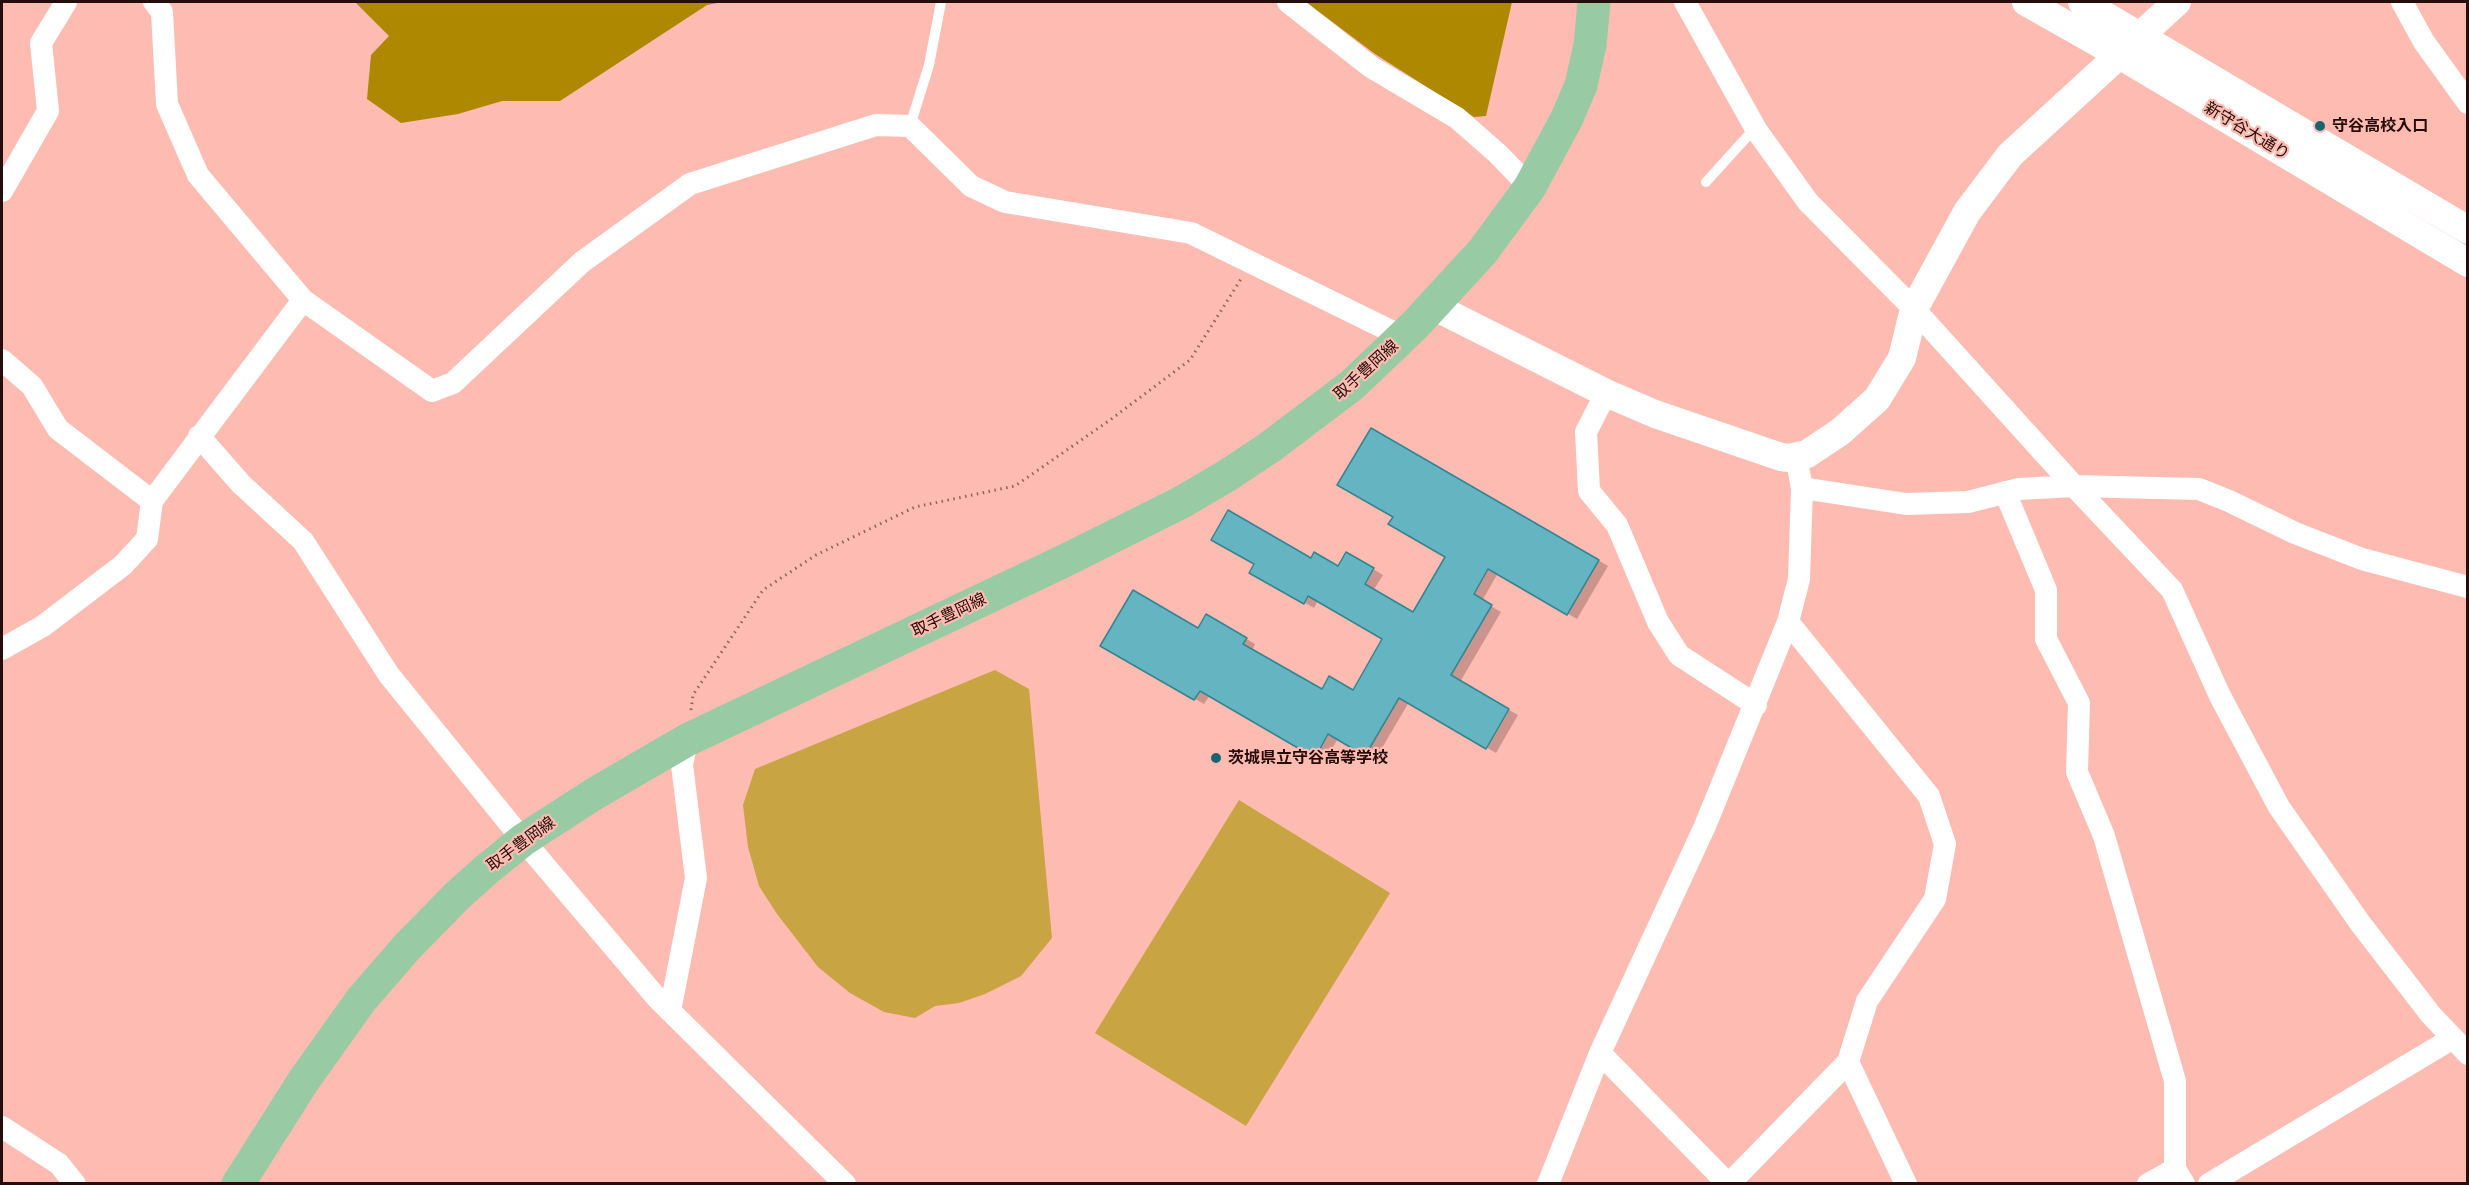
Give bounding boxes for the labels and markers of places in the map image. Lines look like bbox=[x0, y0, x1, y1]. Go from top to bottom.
place label: 守谷高校入口 bbox=[2332, 116, 2428, 136]
marker: 守谷高校入口 bbox=[2313, 119, 2327, 133]
place label: 茨城県立守谷高等学校 bbox=[1228, 748, 1388, 768]
marker: 茨城県立守谷高等学校 bbox=[1209, 751, 1223, 765]

